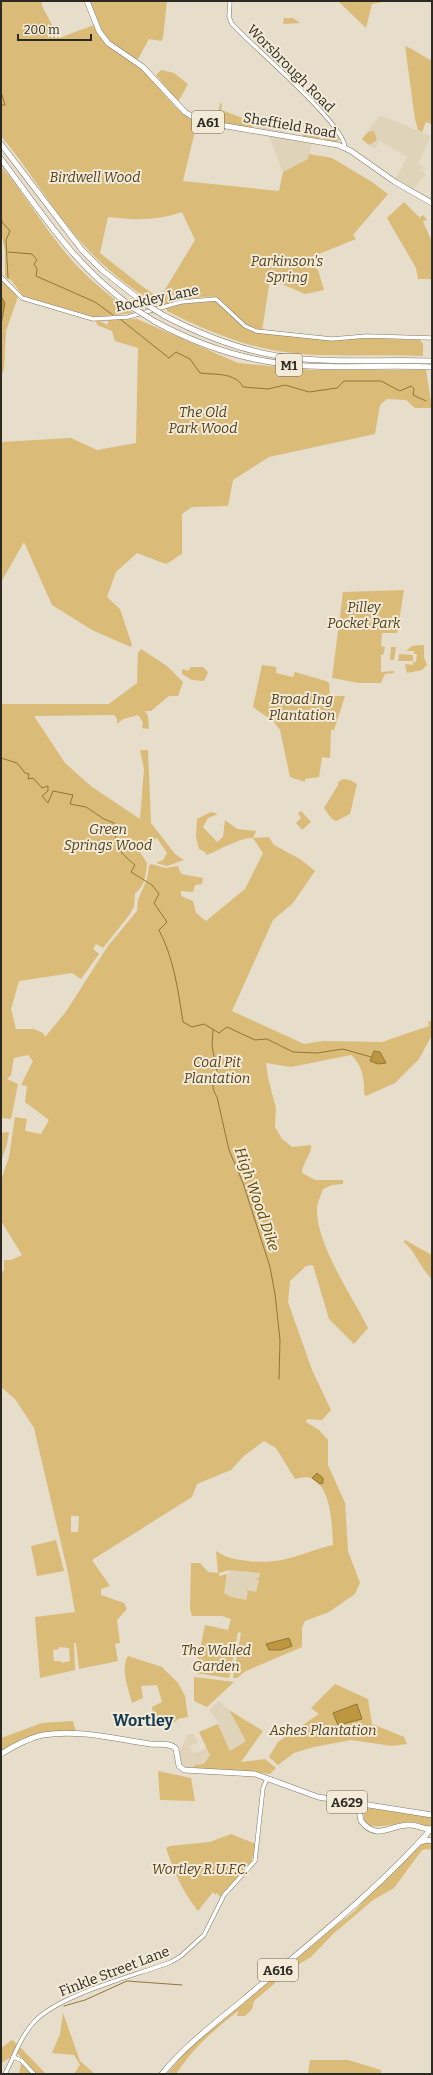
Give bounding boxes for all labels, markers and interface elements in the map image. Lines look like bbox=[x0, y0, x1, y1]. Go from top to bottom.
scale bar bbox=[18, 16, 91, 42]
street label: Worsbrough Road bbox=[243, 21, 338, 116]
text: 200 m bbox=[24, 23, 60, 37]
street label: Sheffield Road bbox=[242, 109, 338, 142]
road number: A61 bbox=[192, 111, 224, 133]
park label: Birdwell Wood bbox=[49, 169, 141, 186]
park label: Parkinson's Spring bbox=[251, 253, 324, 286]
street label: Rockley Lane bbox=[114, 281, 200, 316]
road number: M1 bbox=[276, 354, 302, 376]
park label: The Old Park Wood bbox=[169, 404, 238, 437]
park label: Pilley Pocket Park bbox=[327, 599, 401, 632]
park label: Broad Ing Plantation bbox=[269, 691, 335, 724]
park label: Green Springs Wood bbox=[64, 821, 152, 854]
park label: Coal Pit Plantation bbox=[184, 1054, 250, 1087]
water label: High Wood Dike bbox=[231, 1145, 283, 1254]
park label: The Walled Garden bbox=[181, 1642, 251, 1675]
district label: Wortley bbox=[113, 1711, 173, 1730]
park label: Ashes Plantation bbox=[268, 1722, 377, 1739]
road number: A629 bbox=[327, 1791, 367, 1813]
park label: Wortley R.U.F.C. bbox=[152, 1861, 248, 1878]
street label: Finkle Street Lane bbox=[57, 1943, 172, 2000]
road number: A616 bbox=[258, 1959, 298, 1981]

